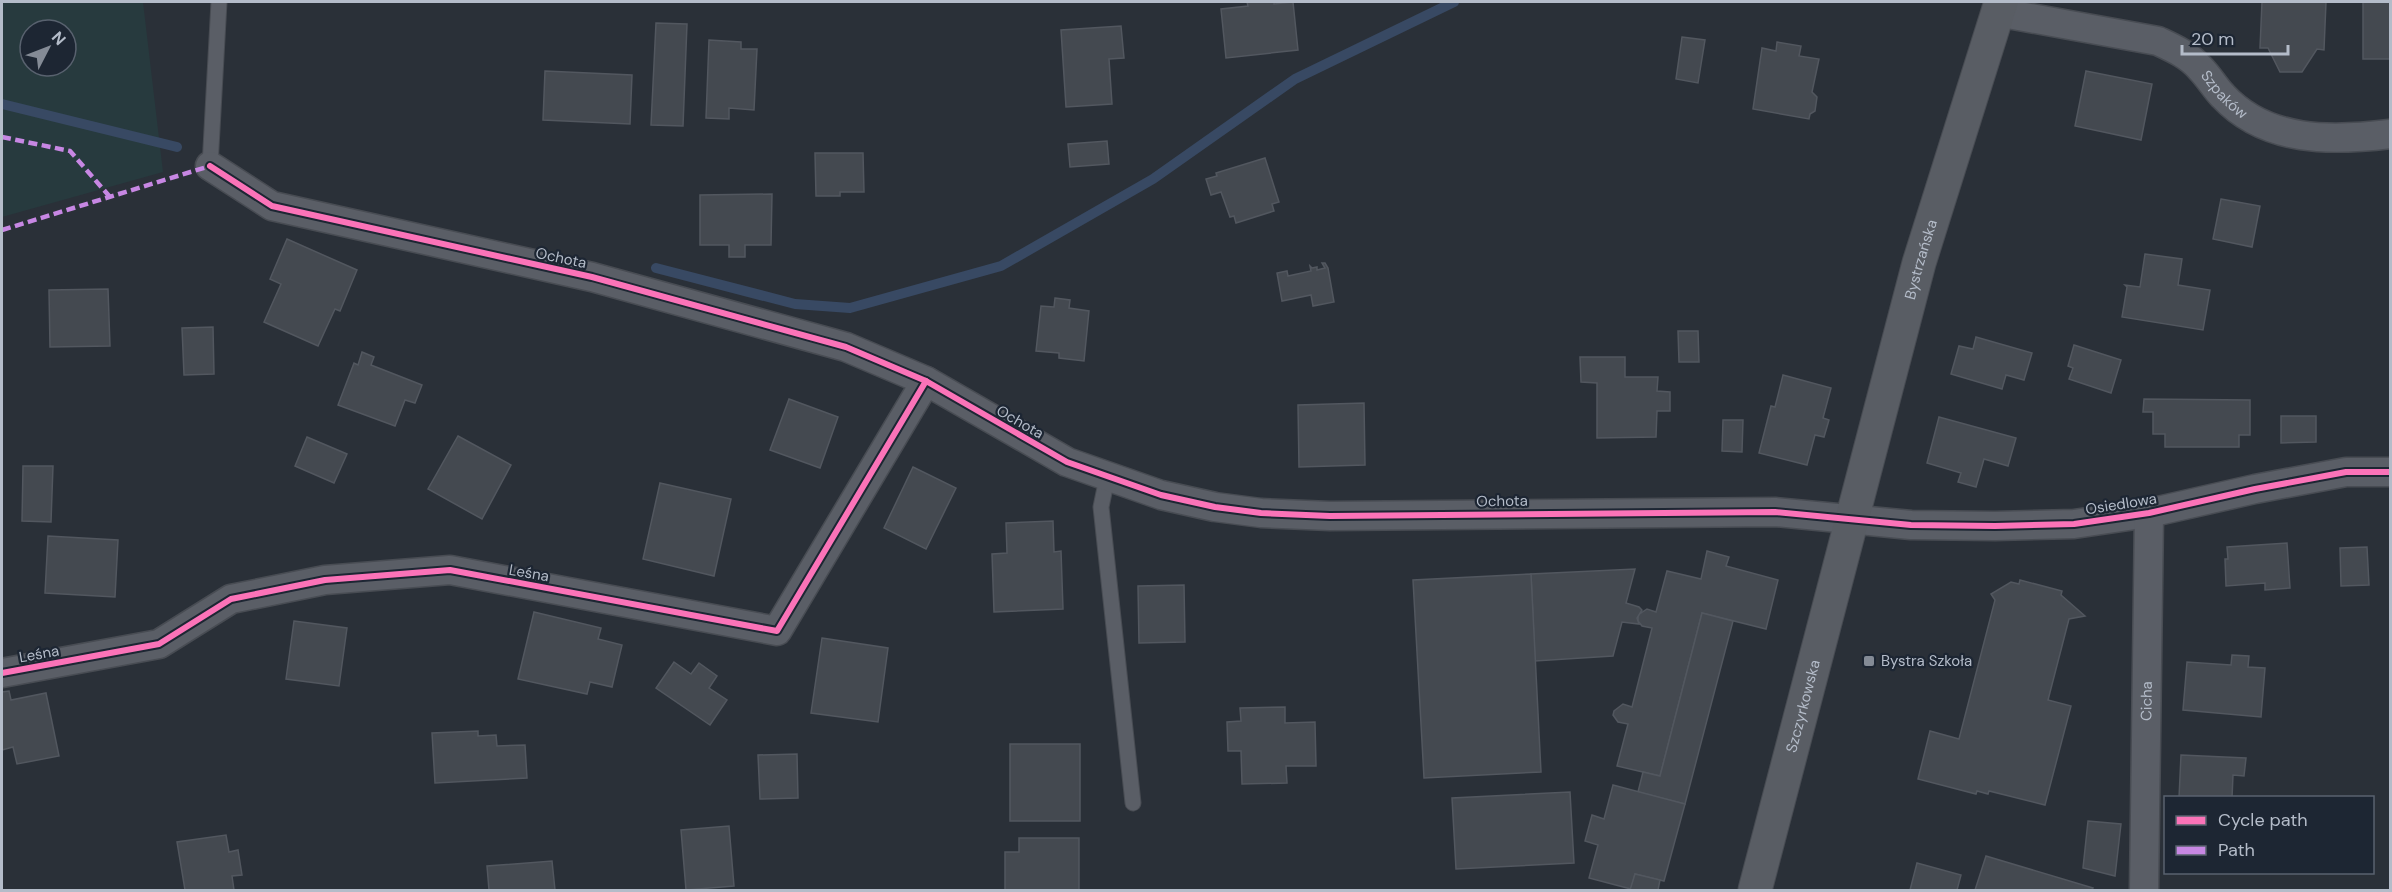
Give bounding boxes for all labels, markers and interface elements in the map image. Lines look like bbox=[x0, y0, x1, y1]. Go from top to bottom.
north arrow bbox=[18, 18, 78, 78]
scale bar bbox=[2182, 18, 2288, 56]
text: N bbox=[47, 27, 70, 50]
text: 20 m bbox=[2191, 27, 2234, 51]
street label: Szpaków bbox=[2196, 66, 2252, 124]
street label: Bystrzańska bbox=[1900, 217, 1942, 302]
street label: Ochota bbox=[534, 243, 588, 273]
street label: Ochota bbox=[993, 400, 1047, 444]
street label: Osiedlowa bbox=[2084, 488, 2158, 520]
street label: Ochota bbox=[1476, 491, 1528, 511]
street label: Leśna bbox=[507, 560, 551, 586]
street label: Leśna bbox=[17, 641, 61, 667]
place label: Bystra Szkoła bbox=[1881, 651, 1972, 671]
marker: Bystra Szkoła bbox=[1862, 654, 1876, 668]
street label: Szczyrkowska bbox=[1781, 658, 1825, 755]
street label: Cicha bbox=[2136, 681, 2157, 721]
legend bbox=[2164, 796, 2374, 874]
text: Cycle path bbox=[2218, 808, 2308, 832]
text: Path bbox=[2218, 838, 2255, 862]

